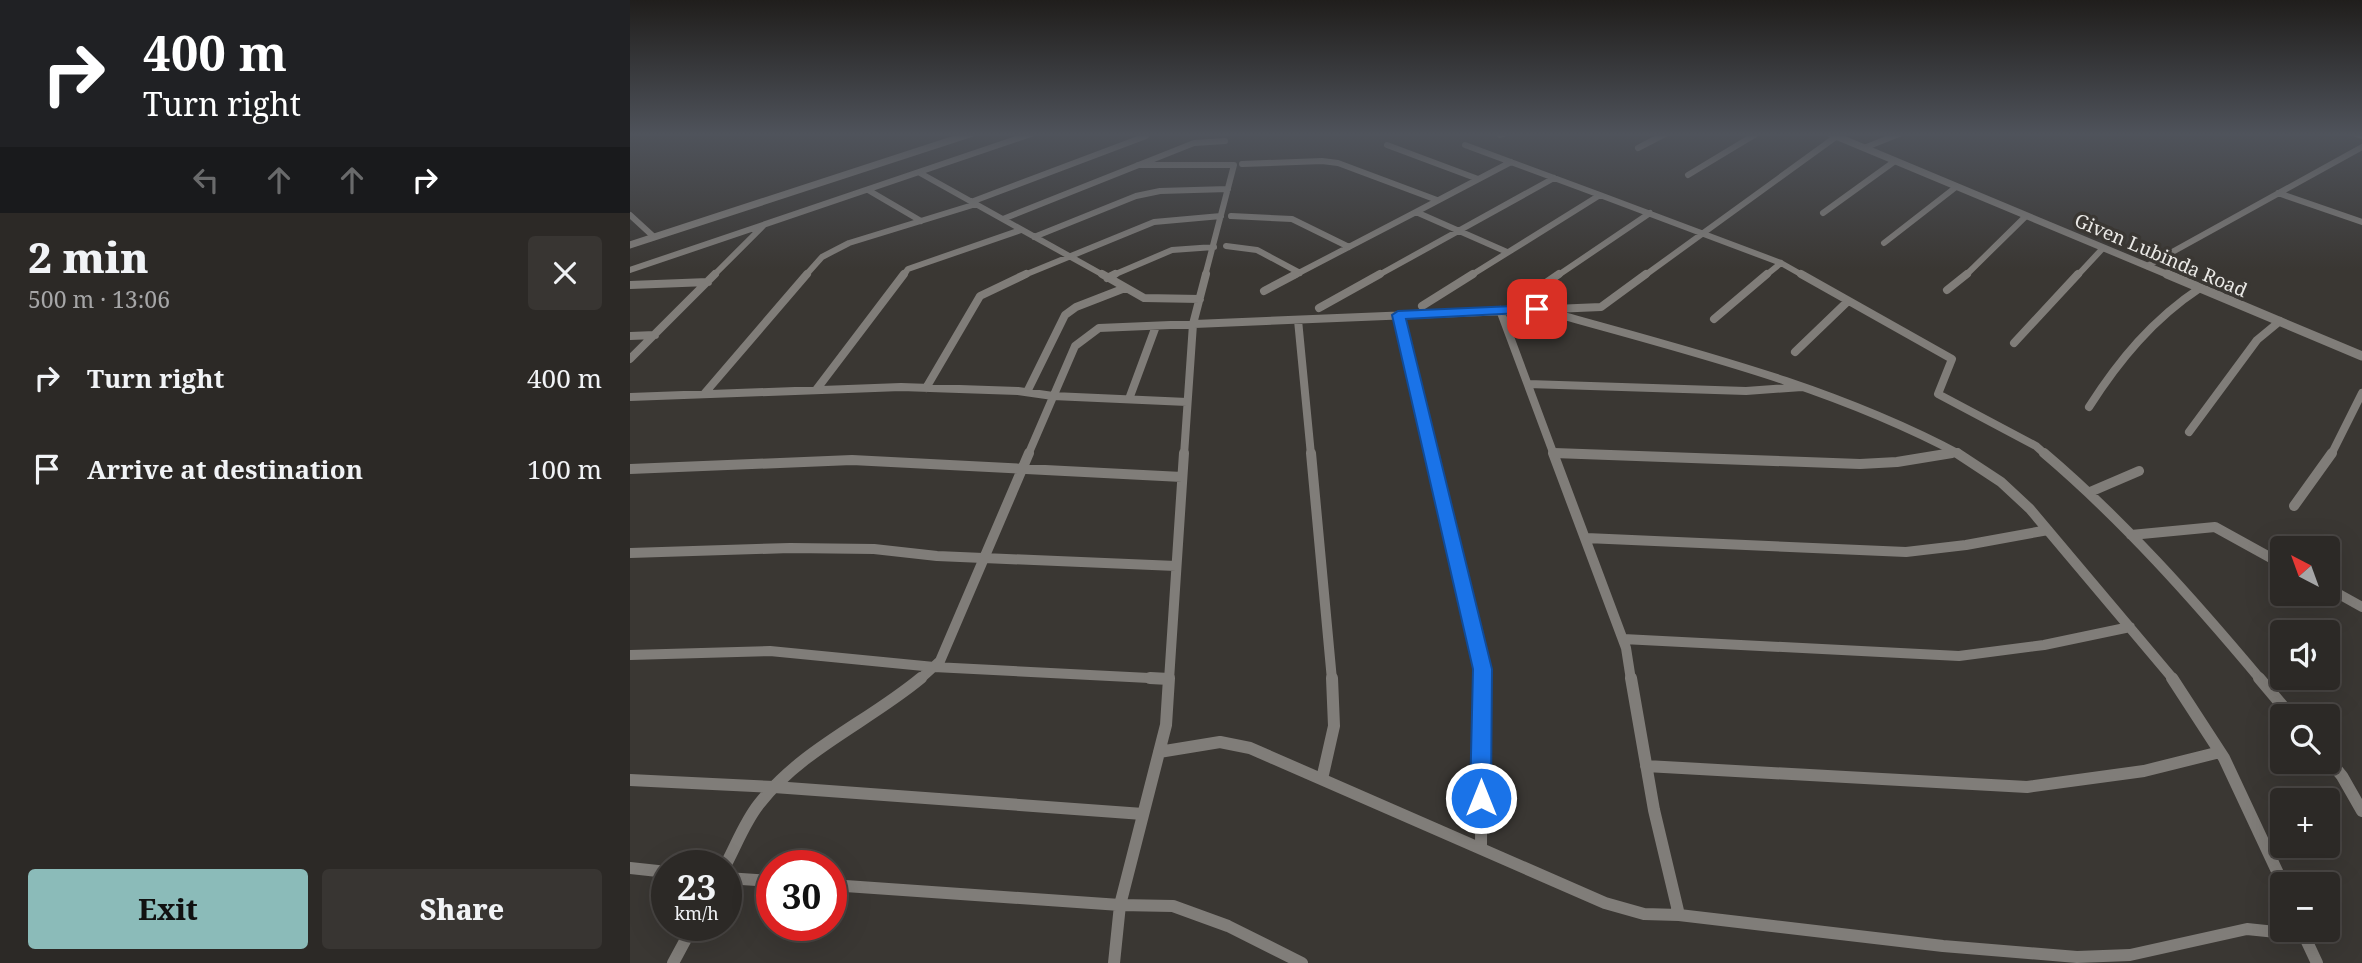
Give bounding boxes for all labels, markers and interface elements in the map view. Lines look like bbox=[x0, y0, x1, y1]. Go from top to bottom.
text: 400 m bbox=[143, 19, 287, 85]
icon: right bbox=[28, 28, 119, 119]
text: Turn right bbox=[143, 82, 301, 125]
icon: left bbox=[187, 161, 225, 199]
icon: ahead bbox=[260, 161, 298, 199]
icon: ahead bbox=[333, 161, 371, 199]
icon: right bbox=[406, 161, 444, 199]
street label: Given Lubinda Road bbox=[2071, 207, 2252, 303]
text: 2 min bbox=[28, 228, 149, 285]
button: close bbox=[528, 236, 602, 310]
pin bbox=[1507, 279, 1567, 339]
text: 500 m · 13:06 bbox=[28, 283, 170, 315]
icon: arrive bbox=[1518, 290, 1556, 328]
icon: right bbox=[28, 359, 66, 397]
text: Turn right bbox=[87, 360, 224, 396]
text: 400 m bbox=[527, 360, 602, 396]
icon: arrive bbox=[28, 450, 66, 488]
text: Arrive at destination bbox=[87, 451, 363, 487]
text: 100 m bbox=[527, 451, 602, 487]
north arrow bbox=[2270, 536, 2340, 606]
map controls bbox=[2270, 536, 2340, 942]
button: sound bbox=[2270, 620, 2340, 690]
button: search bbox=[2270, 704, 2340, 774]
position arrow bbox=[1444, 761, 1518, 835]
button: + bbox=[2270, 788, 2340, 858]
speed limit sign: 30 bbox=[756, 850, 847, 941]
text: 23 bbox=[677, 863, 716, 910]
button: Exit bbox=[28, 869, 308, 949]
button: Share bbox=[322, 869, 602, 949]
button: − bbox=[2270, 872, 2340, 942]
text: km/h bbox=[674, 901, 719, 925]

